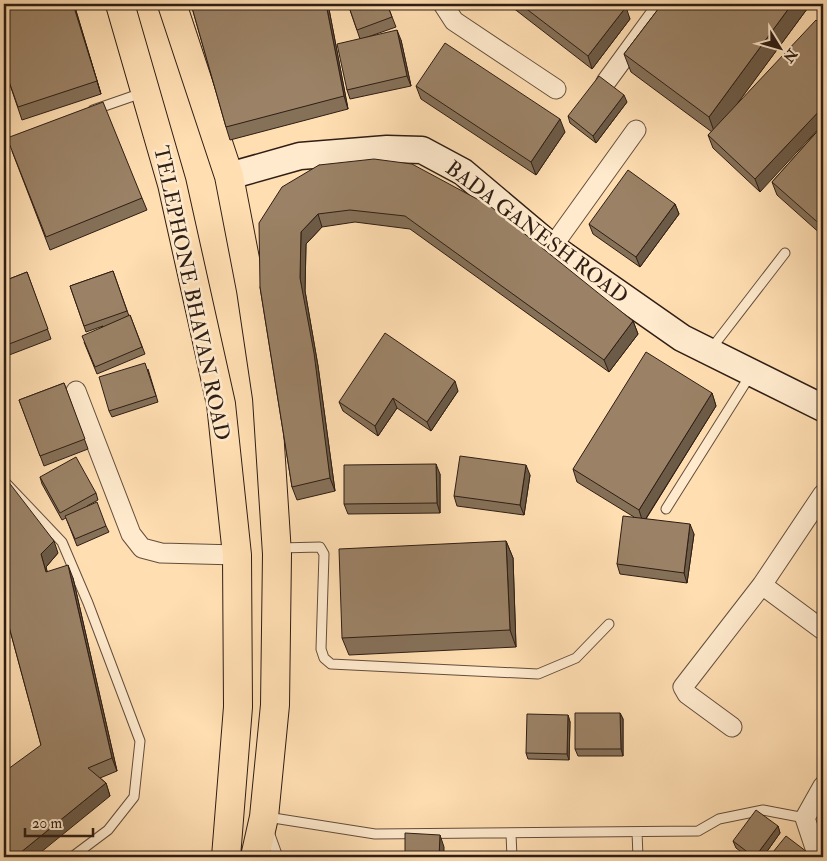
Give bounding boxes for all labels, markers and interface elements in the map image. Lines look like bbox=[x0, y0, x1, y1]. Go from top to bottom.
north arrow bbox=[754, 22, 804, 72]
text: N bbox=[779, 45, 801, 66]
street label: TELEPHONE BHAVAN ROAD bbox=[147, 143, 236, 443]
street label: BADA GANESH ROAD bbox=[440, 155, 633, 310]
scale bar bbox=[25, 806, 92, 838]
text: 20 m bbox=[32, 814, 62, 833]

